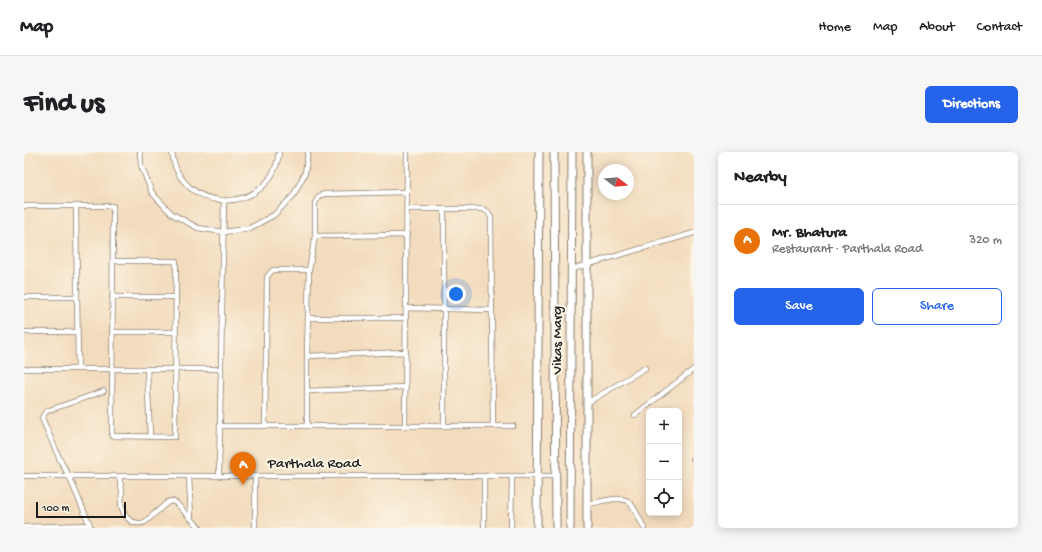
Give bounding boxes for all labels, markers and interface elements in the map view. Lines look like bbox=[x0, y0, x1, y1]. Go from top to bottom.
text: Map bbox=[20, 16, 53, 39]
text: Home bbox=[819, 19, 851, 36]
text: Map bbox=[873, 19, 897, 36]
text: About bbox=[919, 19, 955, 36]
text: Contact bbox=[977, 19, 1022, 36]
button: Directions bbox=[925, 86, 1018, 123]
text: Find us bbox=[24, 88, 104, 121]
north arrow bbox=[598, 164, 634, 200]
text: Nearby bbox=[734, 168, 787, 188]
text: Mr. Bhatura bbox=[772, 224, 847, 242]
text: A bbox=[743, 233, 751, 248]
text: 320 m bbox=[969, 233, 1002, 248]
text: Restaurant · Parthala Road bbox=[772, 242, 923, 257]
your location bbox=[446, 284, 466, 304]
button: Save bbox=[734, 288, 864, 325]
button: Share bbox=[872, 288, 1002, 325]
street label: Vikas Marg bbox=[549, 306, 567, 375]
map controls bbox=[646, 408, 682, 516]
button: + bbox=[646, 408, 682, 444]
button: − bbox=[646, 444, 682, 480]
pin: A bbox=[230, 452, 256, 485]
street label: Parthala Road bbox=[267, 455, 361, 473]
button: locate bbox=[646, 480, 682, 516]
scale bar bbox=[36, 500, 126, 519]
text: 100 m bbox=[42, 503, 69, 515]

